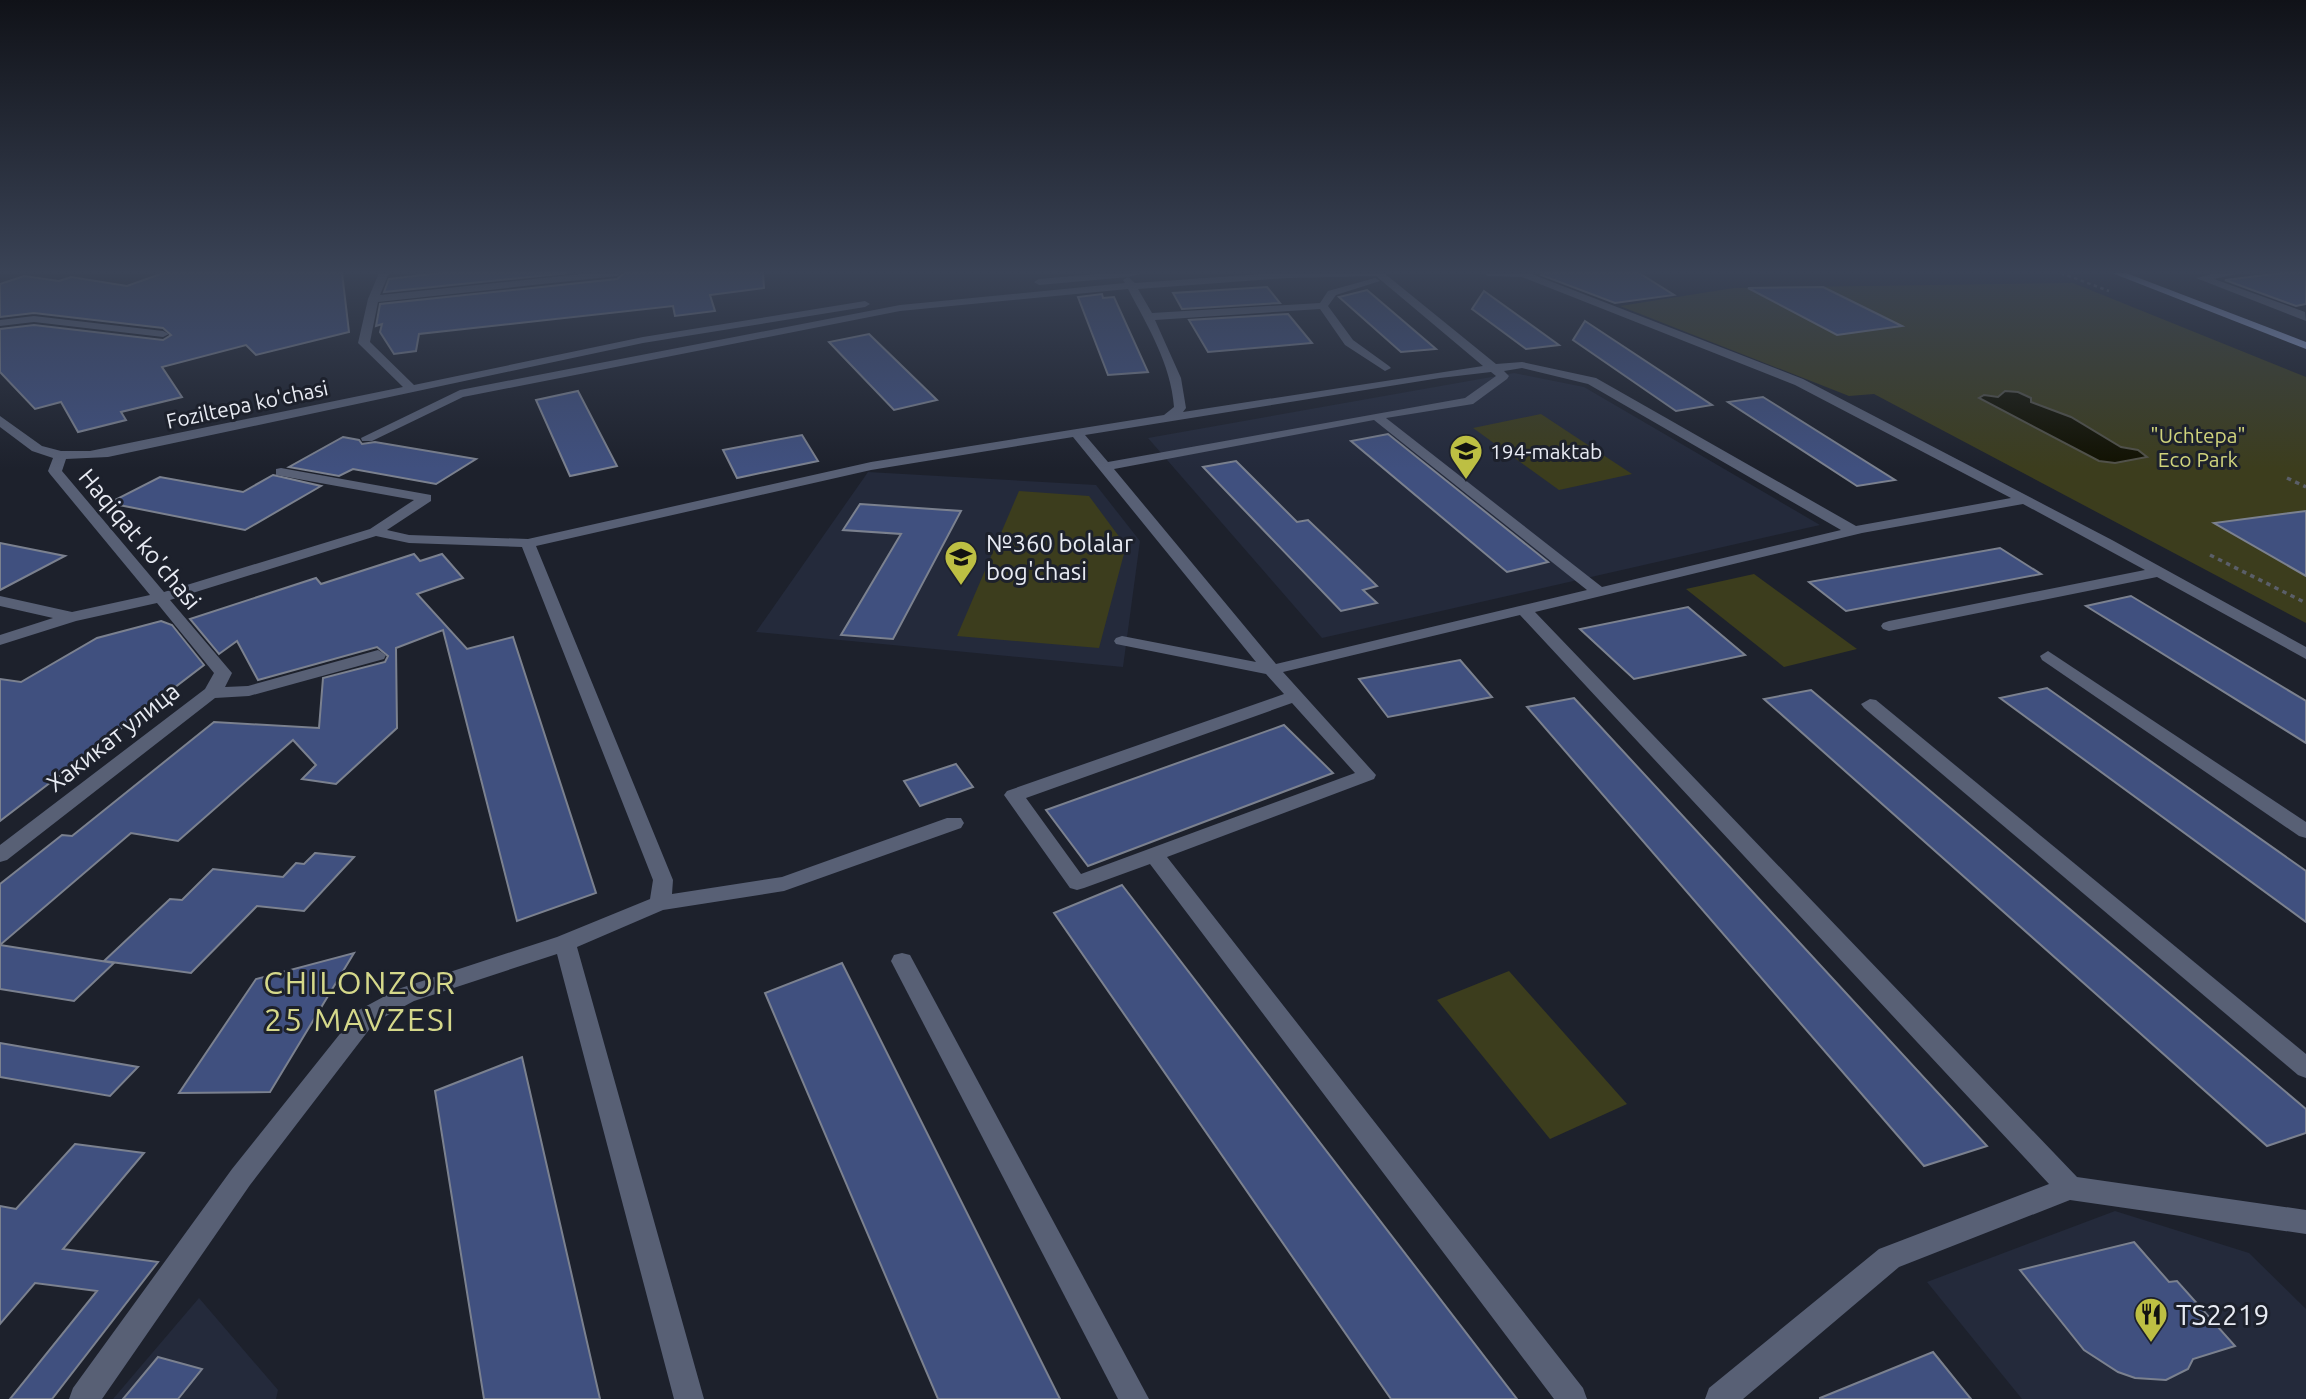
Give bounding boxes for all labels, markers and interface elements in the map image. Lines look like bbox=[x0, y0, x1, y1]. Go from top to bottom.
street label: Foziltepa ko'chasi bbox=[164, 375, 330, 433]
park label: "Uchtepa" Eco Park bbox=[2150, 423, 2246, 471]
school or university icon: 194-maktab bbox=[1447, 432, 1485, 481]
place label: 194-maktab bbox=[1490, 439, 1602, 463]
street label: Haqiqat ko'chasi bbox=[74, 463, 206, 615]
place label: №360 bolalar bog'chasi bbox=[986, 530, 1133, 585]
school or university icon: №360 bolalar bog'chasi bbox=[942, 538, 980, 587]
street label: Хакикат улица bbox=[42, 677, 184, 797]
district label: CHILONZOR 25 MAVZESI bbox=[263, 964, 457, 1037]
restaurant icon: TS2219 bbox=[2132, 1295, 2170, 1344]
place label: TS2219 bbox=[2176, 1299, 2269, 1330]

